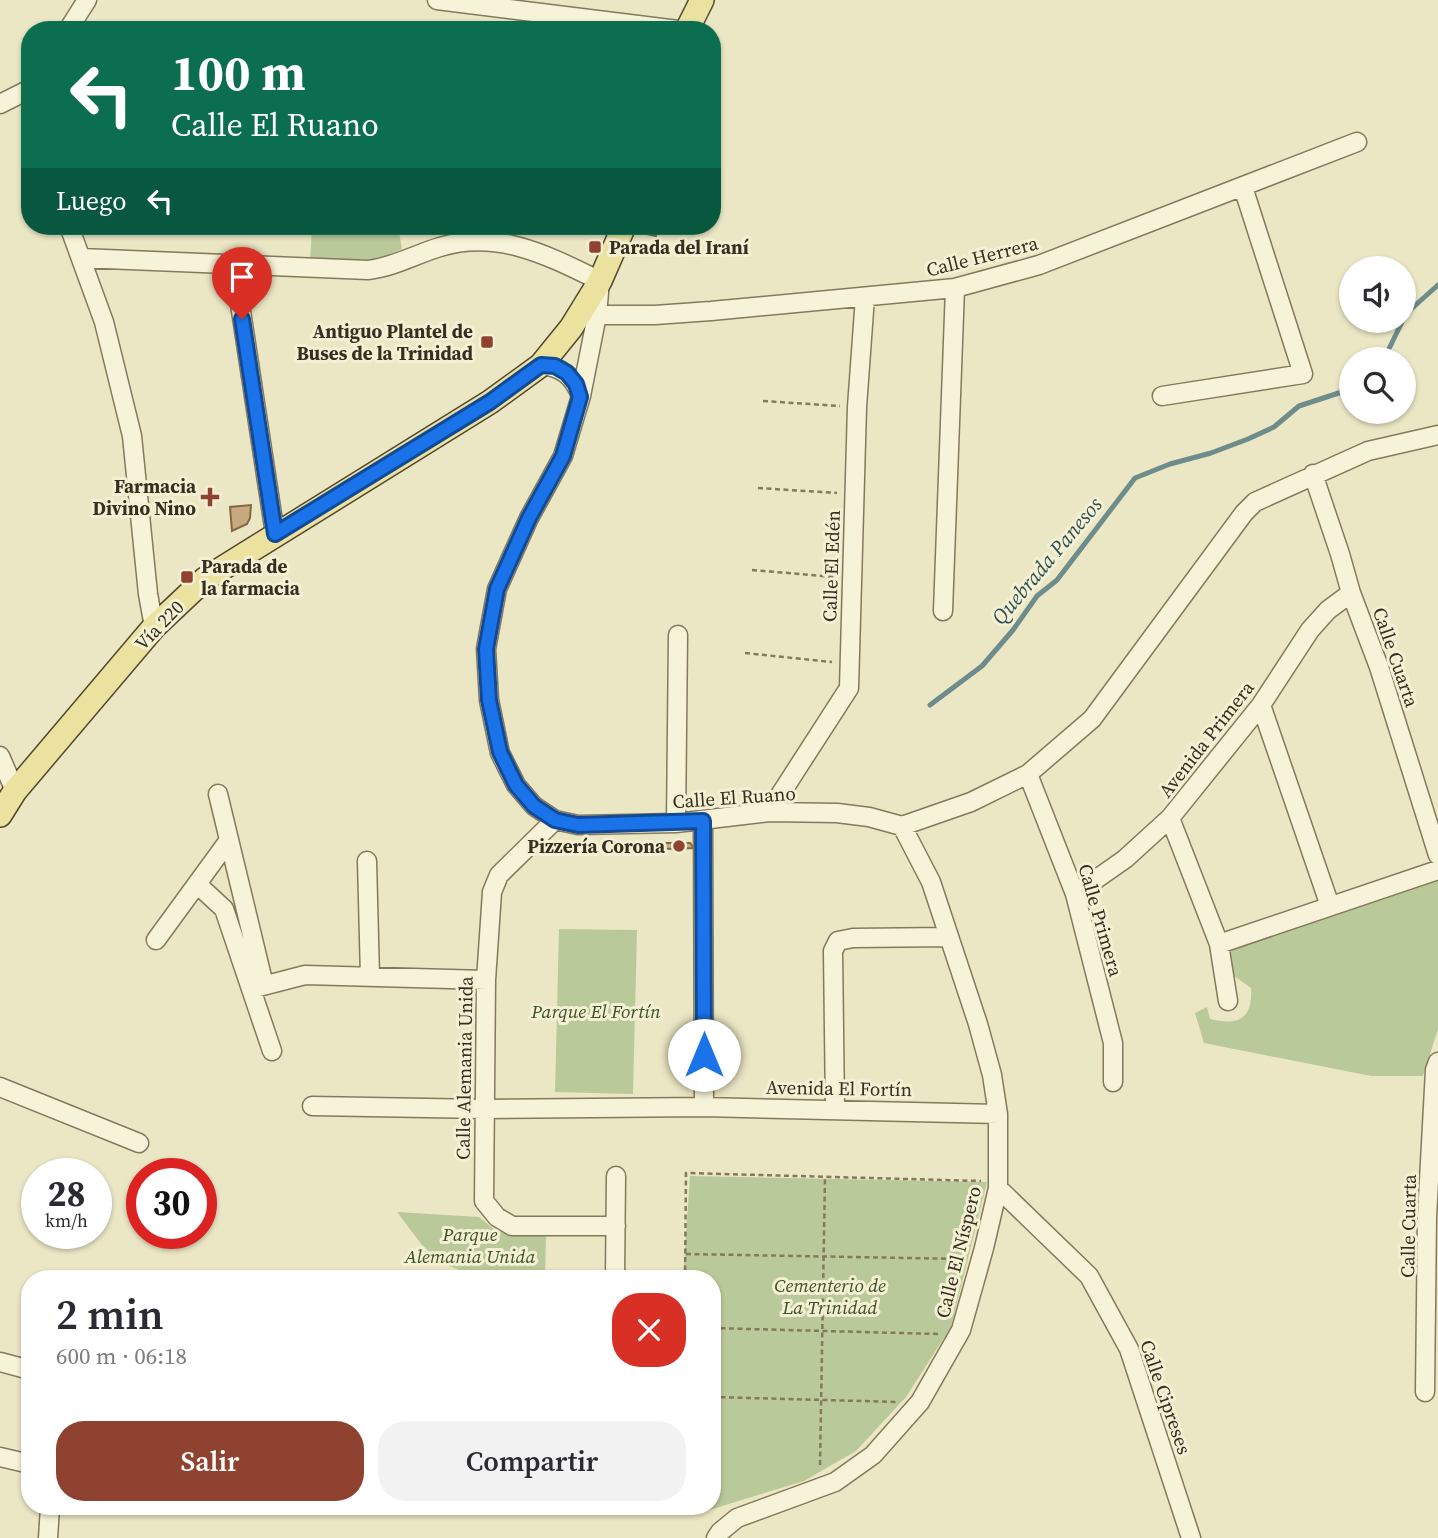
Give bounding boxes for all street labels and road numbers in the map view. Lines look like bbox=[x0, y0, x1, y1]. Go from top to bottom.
street label: Calle Herrera bbox=[923, 229, 1041, 282]
street label: Calle El Edén bbox=[816, 510, 846, 622]
street label: Vía 220 bbox=[129, 594, 189, 656]
street label: Calle Cuarta bbox=[1367, 604, 1425, 711]
street label: Avenida Primera bbox=[1152, 675, 1260, 803]
street label: Calle El Ruano bbox=[672, 780, 796, 814]
street label: Calle Primera bbox=[1073, 861, 1130, 980]
street label: Calle Alemania Unida bbox=[449, 976, 479, 1160]
street label: Avenida El Fortín bbox=[766, 1074, 912, 1102]
street label: Calle Cuarta bbox=[1394, 1174, 1422, 1278]
street label: Calle El Níspero bbox=[929, 1183, 987, 1321]
street label: Calle Cipreses bbox=[1134, 1336, 1198, 1458]

